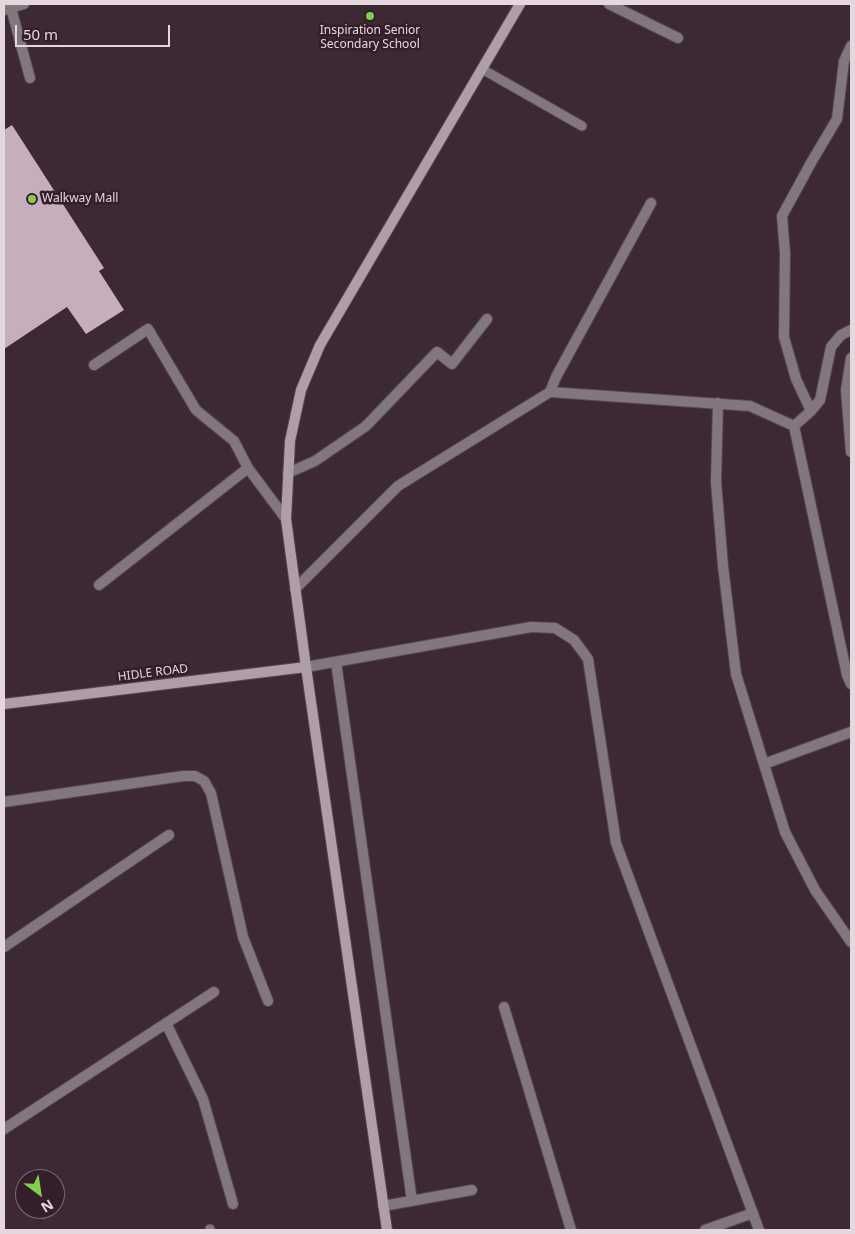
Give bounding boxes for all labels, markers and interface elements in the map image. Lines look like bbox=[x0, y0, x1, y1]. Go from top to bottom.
marker: Inspiration Senior Secondary School bbox=[364, 10, 376, 22]
scale bar bbox=[18, 15, 172, 47]
text: 50 m bbox=[23, 24, 58, 44]
place label: Inspiration Senior Secondary School bbox=[320, 24, 420, 52]
place label: Walkway Mall bbox=[42, 192, 118, 206]
marker: Walkway Mall bbox=[26, 193, 38, 205]
street label: HIDLE ROAD bbox=[117, 662, 189, 684]
north arrow bbox=[15, 1169, 65, 1219]
text: N bbox=[38, 1195, 57, 1218]

